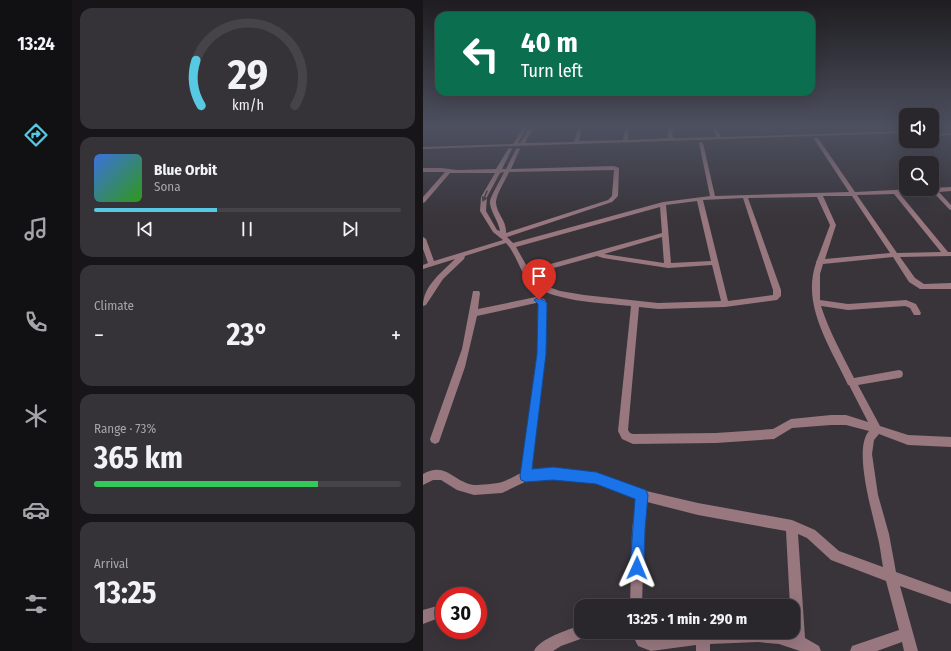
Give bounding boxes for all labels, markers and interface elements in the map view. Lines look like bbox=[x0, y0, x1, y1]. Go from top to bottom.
text: 40 m bbox=[521, 26, 578, 59]
icon: left bbox=[455, 28, 507, 80]
text: 13:24 bbox=[17, 33, 55, 55]
text: 29 bbox=[226, 50, 268, 100]
text: Turn left bbox=[521, 60, 583, 82]
text: km/h bbox=[232, 97, 263, 114]
map controls bbox=[899, 108, 939, 196]
button: sound bbox=[899, 108, 939, 148]
icon: directions bbox=[22, 121, 50, 149]
button: search bbox=[899, 156, 939, 196]
text: Blue Orbit bbox=[154, 161, 217, 179]
text: Sona bbox=[154, 179, 181, 194]
one-way arrow bbox=[482, 191, 488, 203]
icon: music bbox=[22, 215, 50, 243]
icon: previous bbox=[134, 218, 156, 240]
icon: pause bbox=[236, 218, 258, 240]
icon: next bbox=[339, 218, 361, 240]
pin bbox=[522, 259, 556, 300]
icon: arrive bbox=[528, 265, 550, 287]
text: Climate bbox=[94, 298, 134, 313]
icon: phone bbox=[22, 308, 50, 336]
text: 23° bbox=[226, 317, 269, 353]
text: − bbox=[94, 322, 104, 349]
text: + bbox=[391, 322, 401, 349]
icon: climate bbox=[22, 402, 50, 430]
text: Range · 73% bbox=[94, 421, 156, 436]
text: 365 km bbox=[94, 440, 183, 476]
icon: car bbox=[22, 496, 50, 524]
position arrow bbox=[616, 547, 658, 589]
text: Arrival bbox=[94, 556, 128, 571]
text: 13:25 bbox=[94, 575, 156, 611]
speed limit sign: 30 bbox=[435, 587, 487, 639]
icon: filters bbox=[22, 590, 50, 618]
text: 13:25 · 1 min · 290 m bbox=[627, 610, 747, 628]

